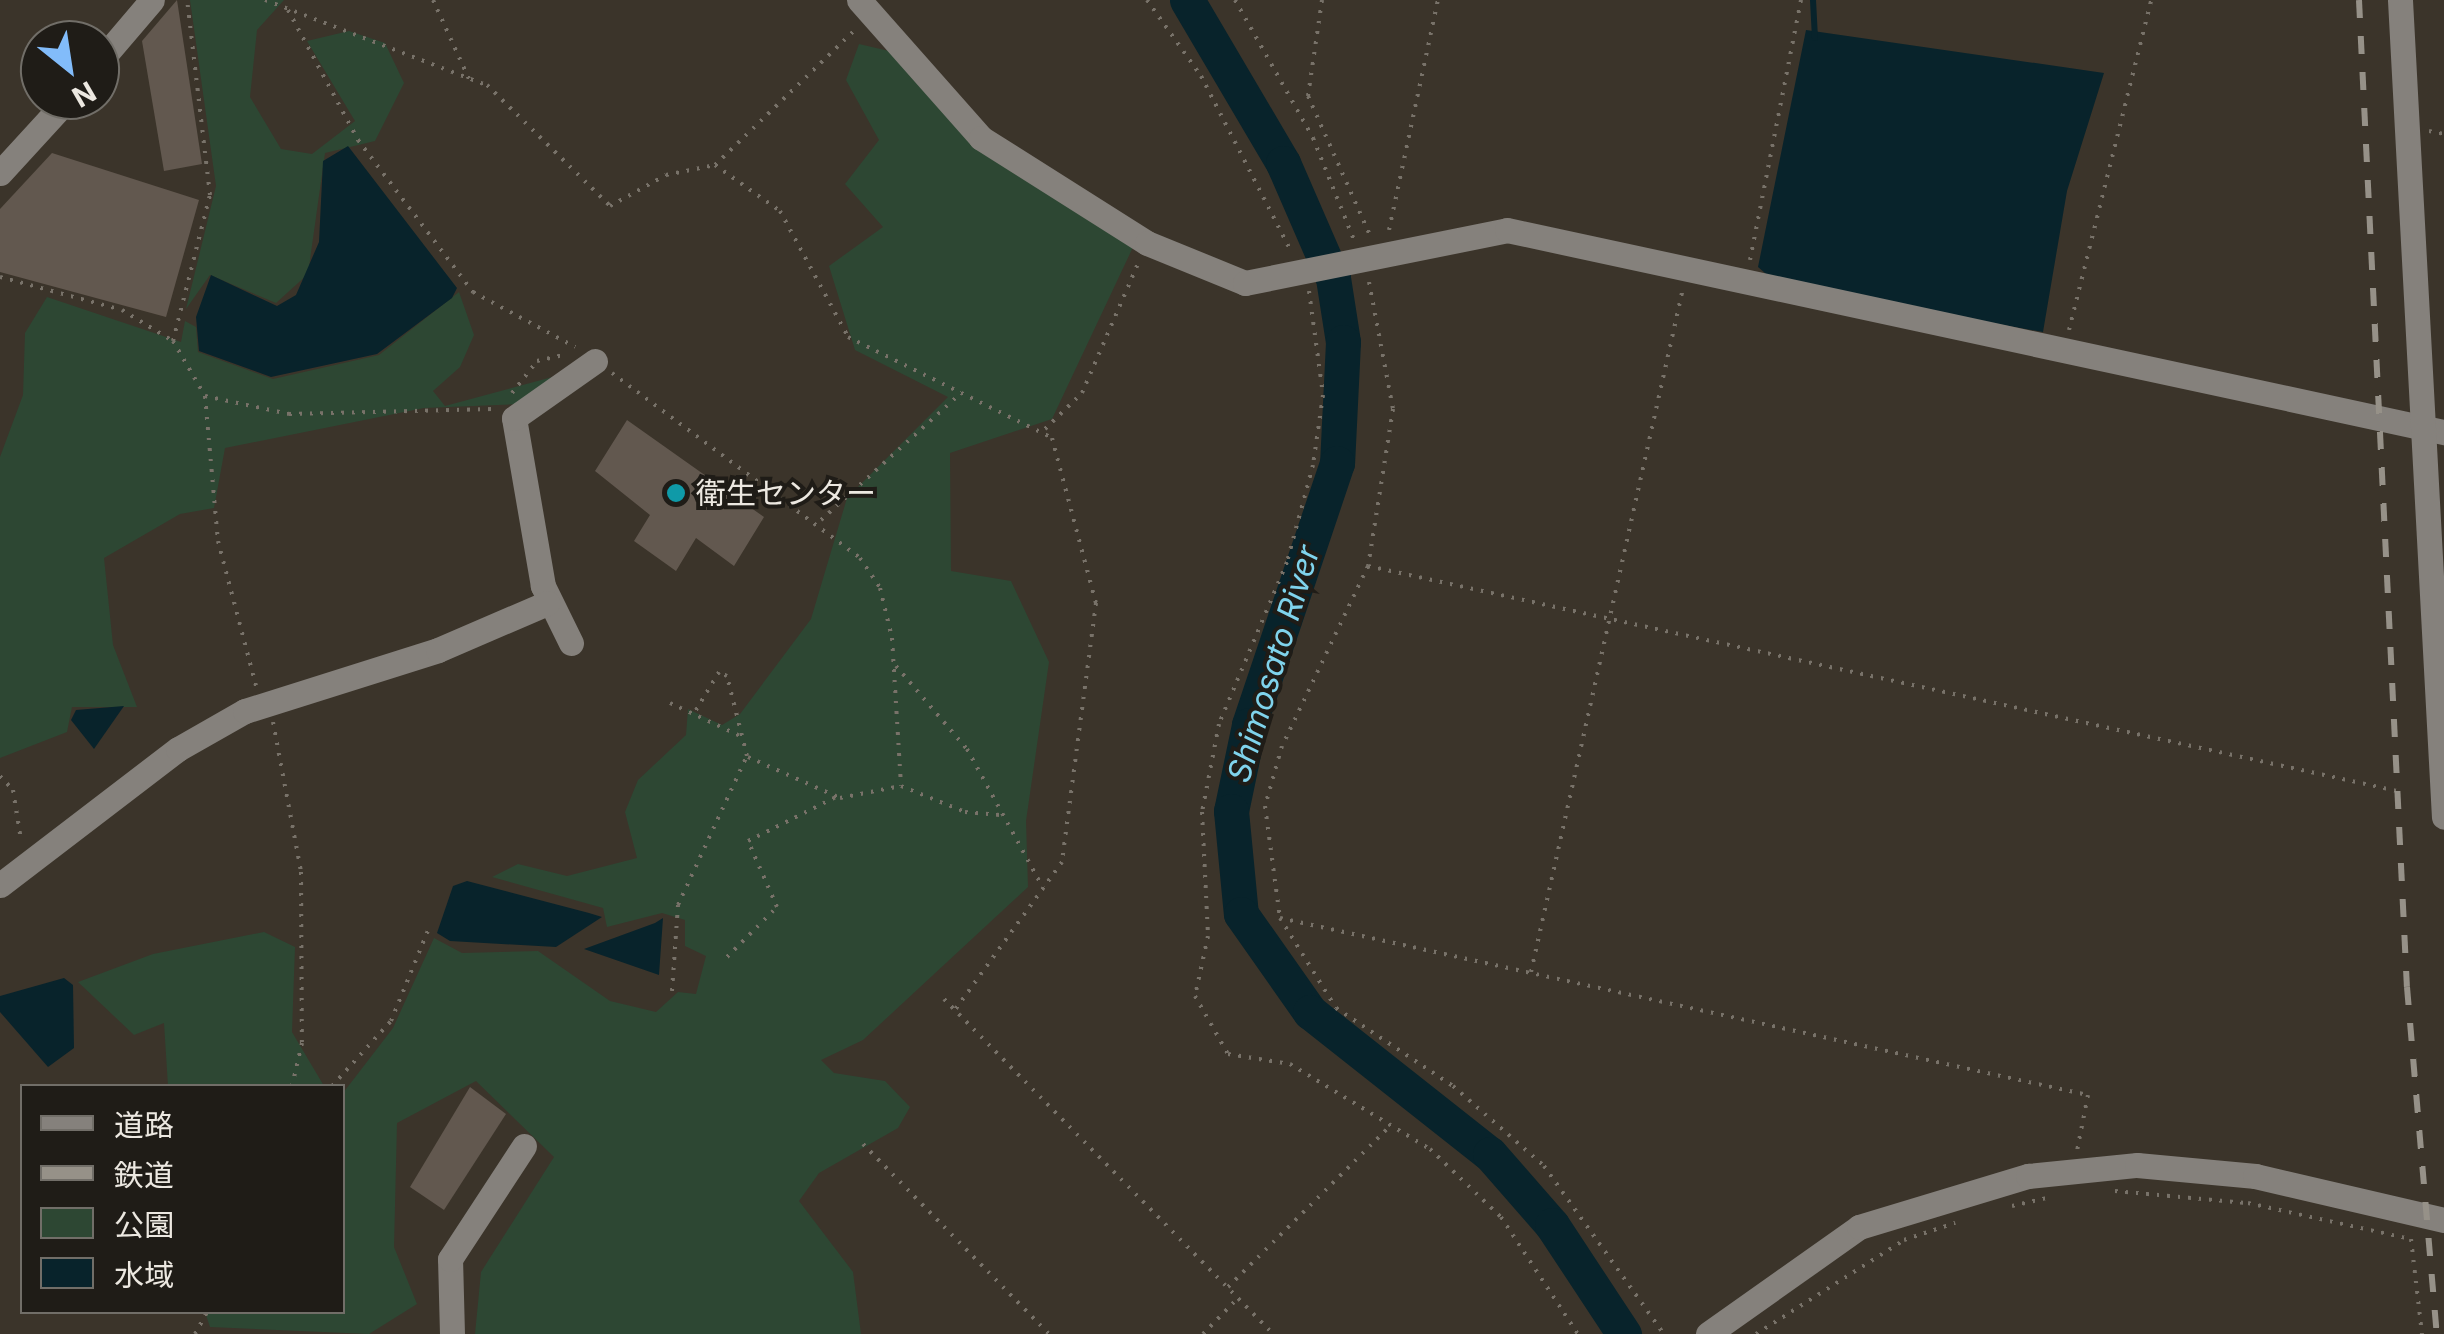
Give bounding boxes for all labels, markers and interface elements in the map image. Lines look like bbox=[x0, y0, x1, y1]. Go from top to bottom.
north arrow bbox=[20, 20, 120, 120]
text: N bbox=[66, 74, 102, 114]
place label: 衛生センター bbox=[696, 475, 876, 511]
marker: 衛生センター bbox=[665, 482, 687, 504]
water label: Shimosato River bbox=[1220, 541, 1328, 787]
legend bbox=[20, 1084, 345, 1314]
text: 道路 bbox=[114, 1107, 174, 1143]
text: 鉄道 bbox=[114, 1157, 174, 1193]
text: 公園 bbox=[114, 1207, 174, 1243]
text: 水域 bbox=[114, 1257, 174, 1293]

